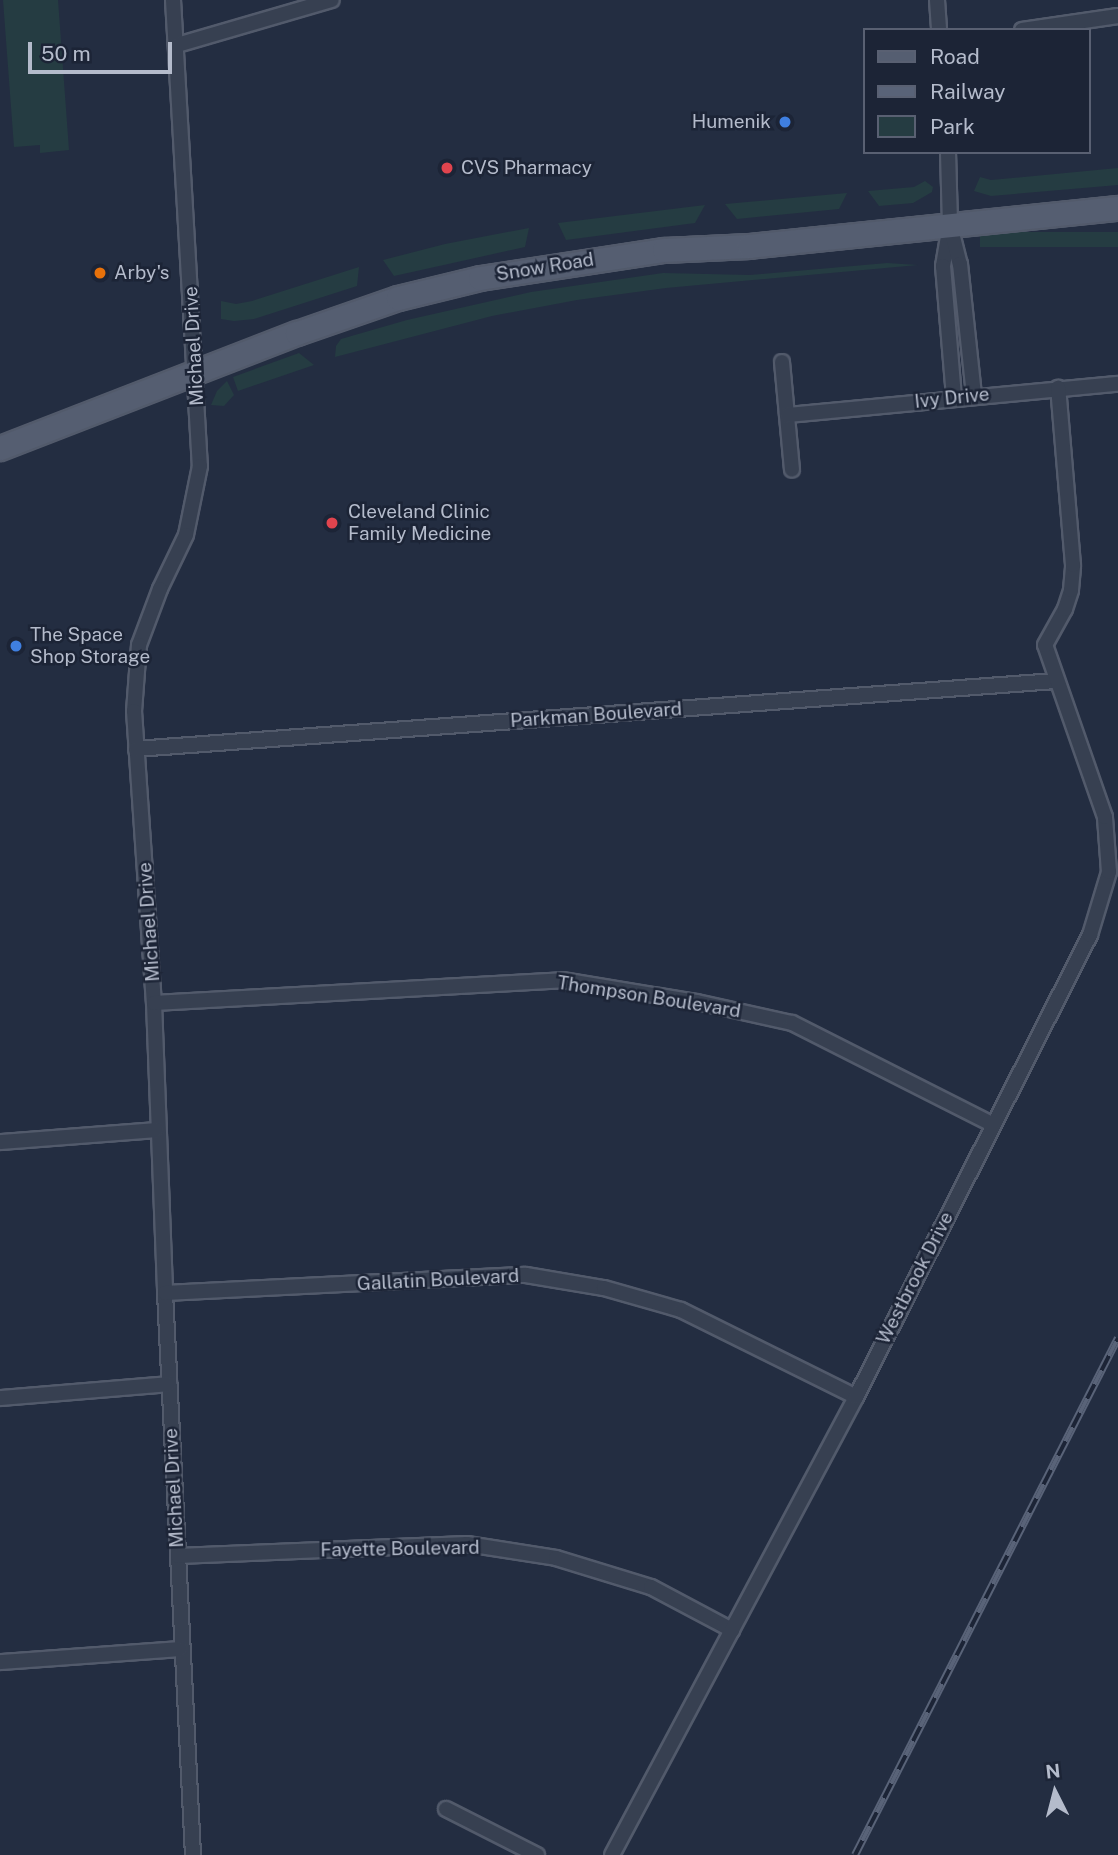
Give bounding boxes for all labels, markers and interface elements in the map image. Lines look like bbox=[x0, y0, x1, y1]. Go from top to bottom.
scale bar bbox=[32, 28, 175, 72]
legend bbox=[862, 28, 1090, 154]
text: 50 m bbox=[41, 41, 91, 66]
text: Road bbox=[930, 44, 980, 69]
text: Railway bbox=[930, 79, 1006, 104]
place label: Humenik bbox=[692, 111, 771, 133]
marker: Humenik bbox=[777, 114, 793, 130]
text: Park bbox=[930, 114, 975, 139]
place label: CVS Pharmacy bbox=[461, 157, 592, 179]
marker: CVS Pharmacy bbox=[439, 160, 455, 176]
street label: Snow Road bbox=[494, 248, 596, 286]
place label: Arby's bbox=[114, 262, 169, 284]
marker: Arby's bbox=[92, 265, 108, 281]
street label: Michael Drive bbox=[179, 286, 209, 406]
street label: Ivy Drive bbox=[913, 383, 991, 413]
place label: Cleveland Clinic Family Medicine bbox=[348, 501, 491, 545]
marker: Cleveland Clinic Family Medicine bbox=[322, 513, 342, 533]
place label: The Space Shop Storage bbox=[30, 624, 150, 668]
marker: The Space Shop Storage bbox=[8, 638, 24, 654]
street label: Parkman Boulevard bbox=[509, 698, 683, 732]
street label: Michael Drive bbox=[133, 861, 165, 983]
street label: Thompson Boulevard bbox=[556, 971, 742, 1023]
street label: Westbrook Drive bbox=[872, 1208, 958, 1348]
street label: Gallatin Boulevard bbox=[356, 1264, 520, 1296]
street label: Michael Drive bbox=[159, 1428, 189, 1548]
street label: Fayette Boulevard bbox=[320, 1536, 480, 1562]
north arrow bbox=[1020, 1757, 1090, 1827]
text: N bbox=[1044, 1759, 1061, 1783]

